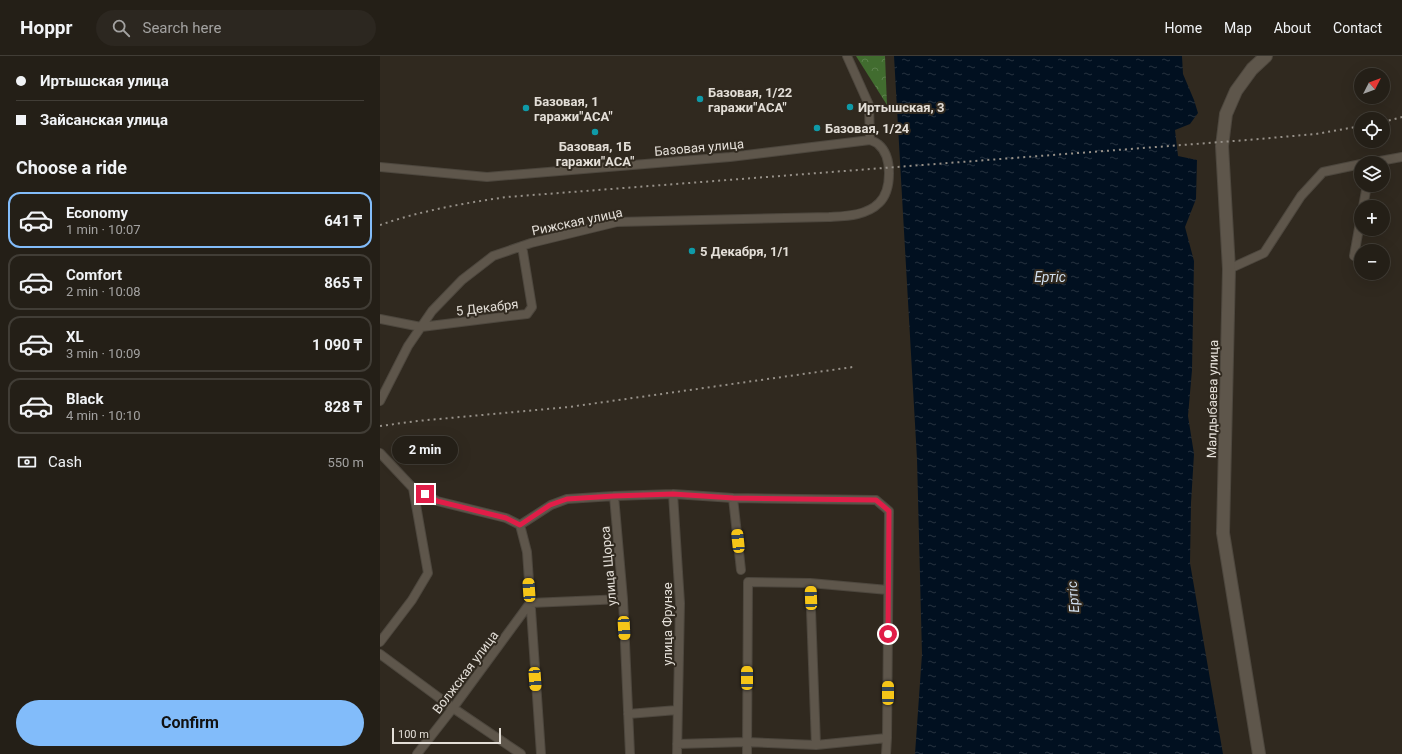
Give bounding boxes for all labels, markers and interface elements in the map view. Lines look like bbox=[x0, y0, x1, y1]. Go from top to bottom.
search box bbox=[96, 10, 376, 46]
text: Hoppr bbox=[20, 16, 72, 39]
icon: search bbox=[110, 17, 132, 39]
text: Search here bbox=[142, 19, 221, 37]
text: Home bbox=[1164, 20, 1202, 36]
text: Map bbox=[1224, 20, 1252, 36]
text: About bbox=[1274, 20, 1311, 36]
text: Contact bbox=[1333, 20, 1382, 36]
north arrow bbox=[1354, 68, 1390, 104]
map controls bbox=[1354, 68, 1390, 280]
text: Иртышская улица bbox=[40, 72, 169, 90]
place label: Базовая, 1/22 гаражи"ACА" bbox=[708, 85, 792, 115]
place label: Базовая, 1 гаражи"ACА" bbox=[534, 94, 613, 124]
marker: Базовая, 1/22 гаражи"ACА" bbox=[695, 94, 705, 104]
place label: Иртышская, 3 bbox=[858, 100, 944, 115]
marker: Иртышская, 3 bbox=[845, 102, 855, 112]
marker: Базовая, 1 гаражи"ACА" bbox=[521, 103, 531, 113]
text: Зайсанская улица bbox=[40, 111, 168, 129]
button: locate bbox=[1354, 112, 1390, 148]
place label: Базовая, 1/24 bbox=[825, 121, 910, 136]
marker: Базовая, 1/24 bbox=[812, 123, 822, 133]
marker: Базовая, 1Б гаражи"ACА" bbox=[590, 127, 600, 137]
street label: Базовая улица bbox=[654, 136, 744, 159]
place label: Базовая, 1Б гаражи"ACА" bbox=[556, 139, 634, 169]
button: layers bbox=[1354, 156, 1390, 192]
text: Choose a ride bbox=[16, 157, 127, 178]
button: + bbox=[1354, 200, 1390, 236]
icon: car bbox=[18, 202, 54, 238]
text: Economy bbox=[66, 204, 128, 222]
street label: Рижская улица bbox=[530, 205, 624, 238]
text: 641 ₸ bbox=[324, 212, 362, 230]
text: 1 min · 10:07 bbox=[66, 222, 141, 237]
place label: 5 Декабря, 1/1 bbox=[700, 244, 790, 259]
button: − bbox=[1354, 244, 1390, 280]
marker: 5 Декабря, 1/1 bbox=[687, 246, 697, 256]
icon: car bbox=[18, 264, 54, 300]
text: Comfort bbox=[66, 266, 122, 284]
water label: Ертіс bbox=[1034, 269, 1066, 285]
text: 865 ₸ bbox=[324, 274, 362, 292]
text: 2 min · 10:08 bbox=[66, 284, 141, 299]
street label: 5 Декабря bbox=[455, 296, 519, 319]
icon: car bbox=[18, 326, 54, 362]
text: XL bbox=[66, 328, 84, 346]
text: 1 090 ₸ bbox=[312, 336, 362, 354]
street label: Малдыбаева улица bbox=[1204, 340, 1221, 458]
text: 3 min · 10:09 bbox=[66, 346, 141, 361]
icon: car bbox=[18, 388, 54, 424]
text: Black bbox=[66, 390, 103, 408]
text: 828 ₸ bbox=[324, 398, 362, 416]
text: 4 min · 10:10 bbox=[66, 408, 141, 423]
callout: 2 min bbox=[392, 436, 458, 464]
text: 2 min bbox=[409, 442, 441, 457]
icon: cash bbox=[16, 451, 38, 473]
text: Cash bbox=[48, 453, 82, 471]
text: 550 m bbox=[327, 455, 364, 470]
route end bbox=[416, 485, 434, 503]
street label: улица Щорса bbox=[598, 525, 619, 607]
car bbox=[731, 528, 745, 554]
car bbox=[522, 578, 536, 602]
water label: Ертіс bbox=[1064, 580, 1082, 614]
street label: улица Фрунзе bbox=[660, 582, 675, 666]
car bbox=[805, 586, 817, 610]
car bbox=[617, 616, 631, 640]
route start bbox=[879, 625, 897, 643]
street label: Волжская улица bbox=[429, 628, 501, 717]
car bbox=[741, 666, 753, 690]
car bbox=[528, 667, 542, 691]
car bbox=[882, 681, 894, 705]
button: Confirm bbox=[16, 700, 364, 746]
scale bar bbox=[392, 726, 501, 745]
text: 100 m bbox=[398, 728, 429, 741]

